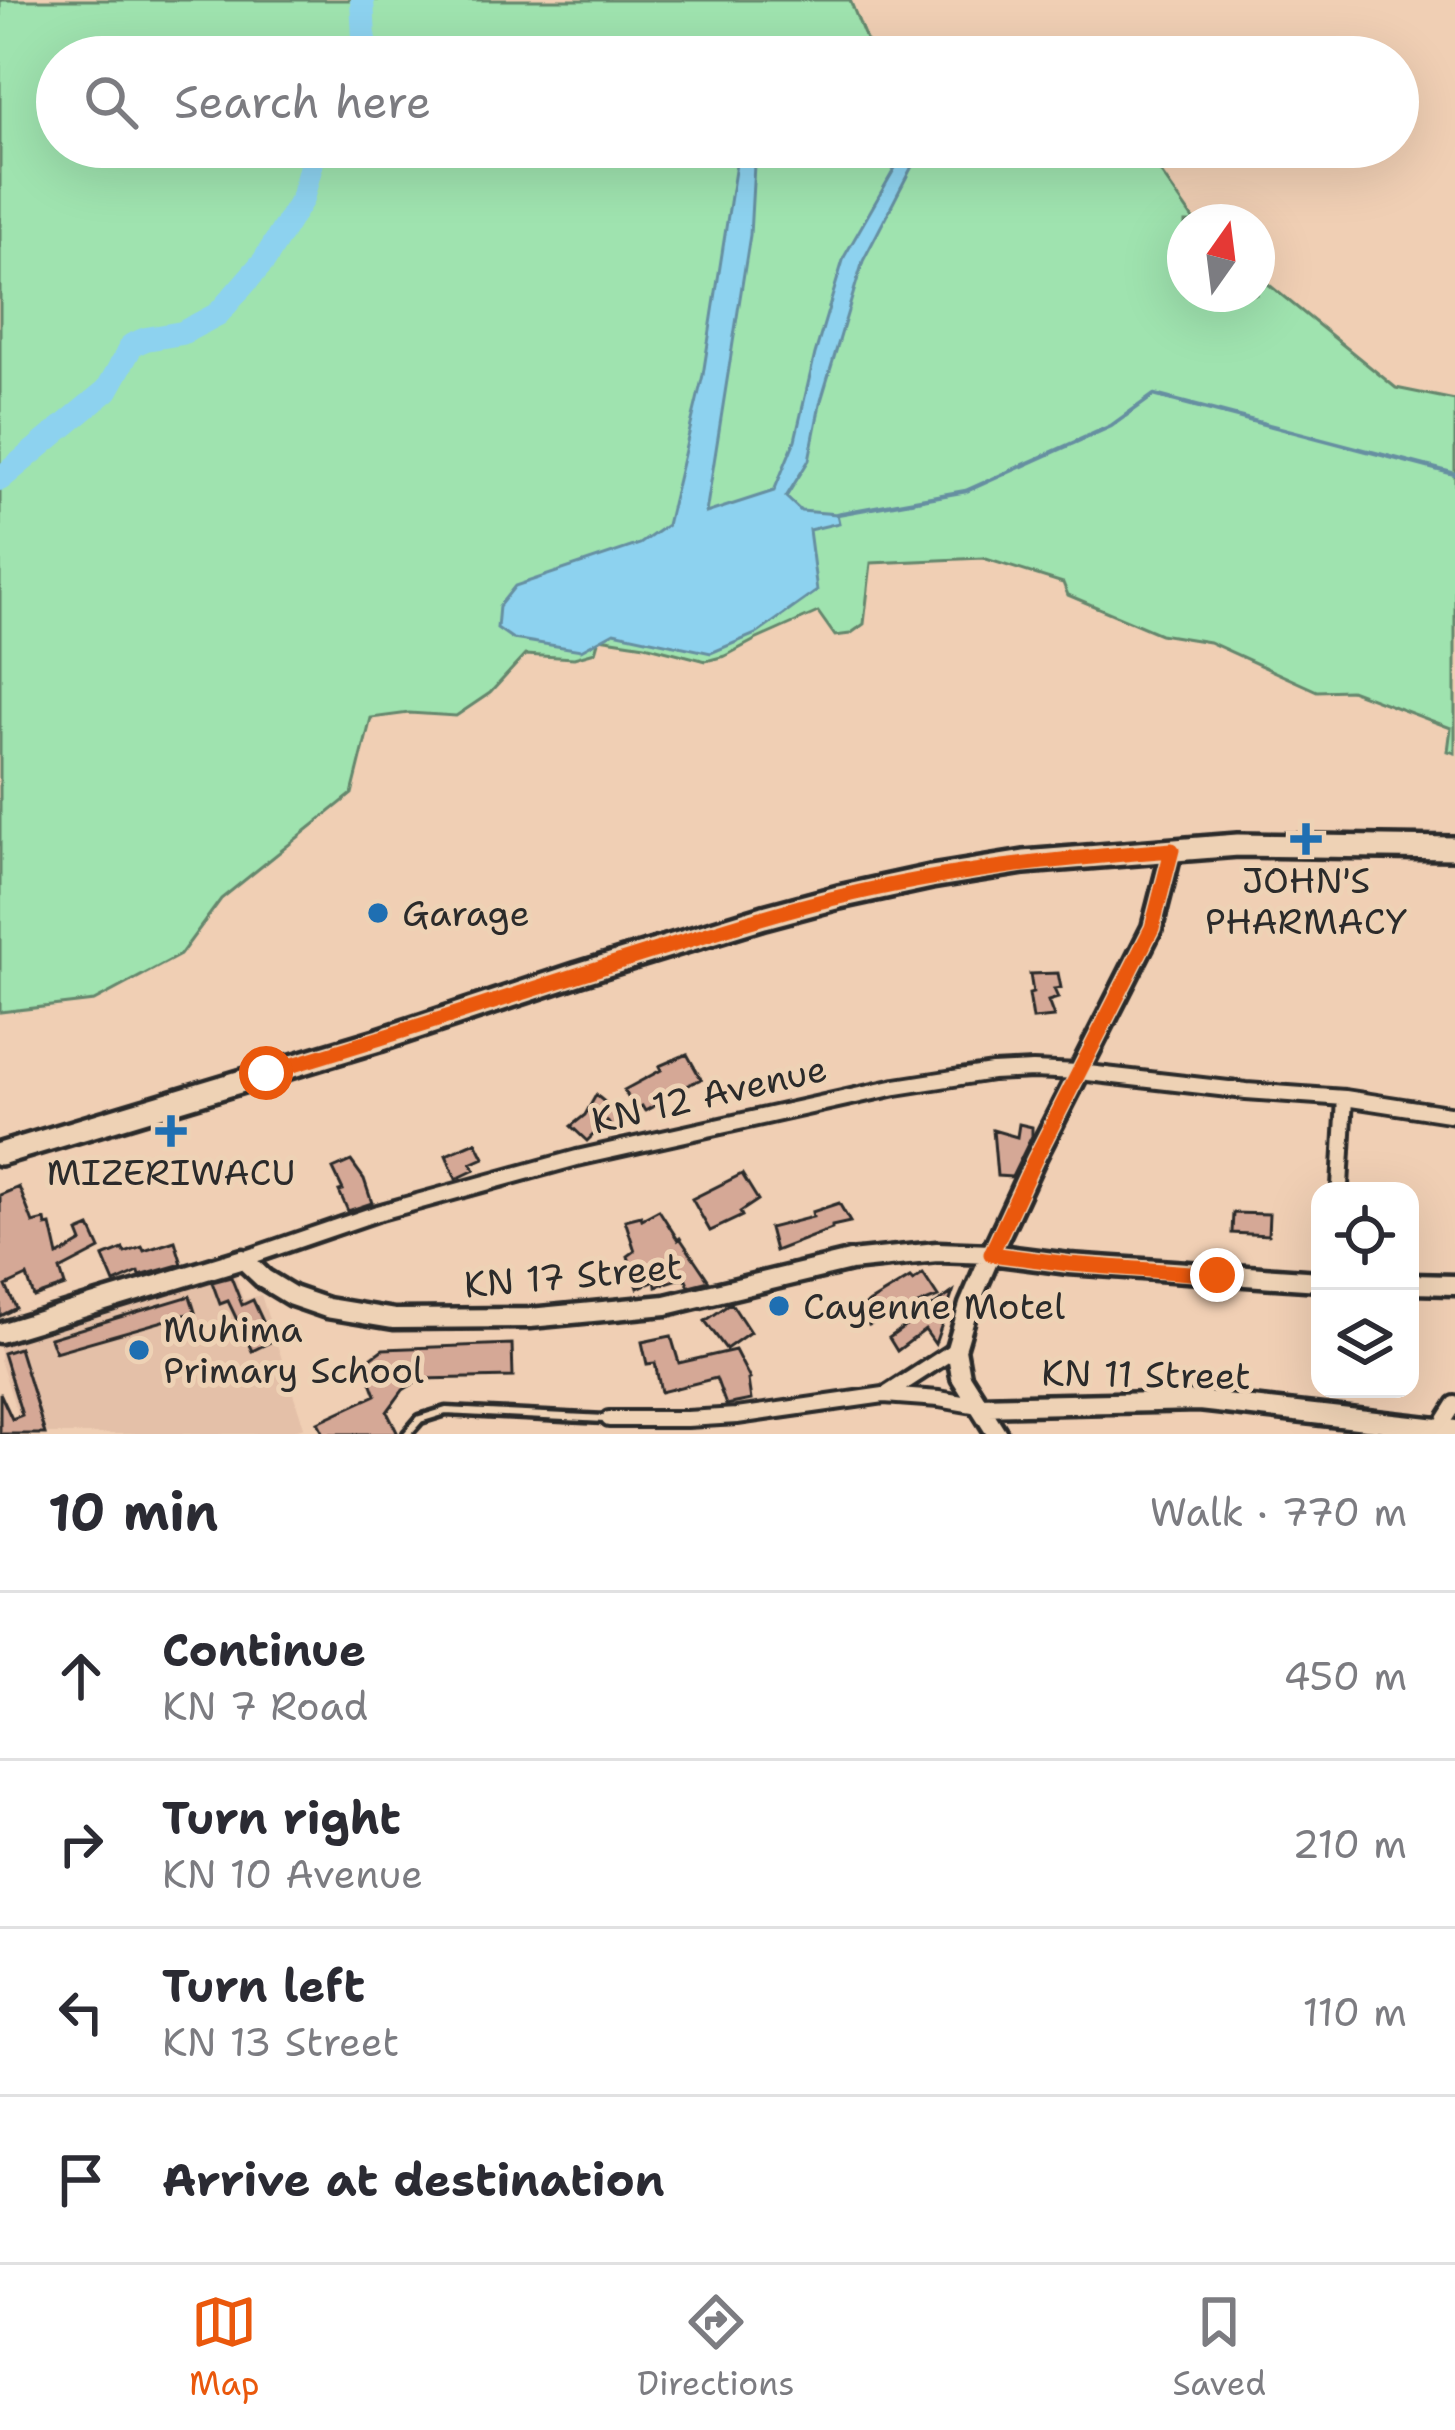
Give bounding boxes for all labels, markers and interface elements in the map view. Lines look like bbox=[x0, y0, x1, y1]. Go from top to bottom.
search box bbox=[36, 36, 1419, 168]
icon: search bbox=[78, 69, 144, 135]
text: Search here bbox=[174, 72, 431, 132]
north arrow bbox=[1167, 204, 1275, 312]
marker: JOHN'S PHARMACY bbox=[1293, 826, 1319, 852]
place label: JOHN'S PHARMACY bbox=[1205, 856, 1408, 946]
place label: Garage bbox=[402, 889, 530, 938]
marker: Garage bbox=[365, 900, 391, 926]
street label: KN 12 Avenue bbox=[587, 1044, 832, 1145]
route start bbox=[239, 1046, 293, 1100]
marker: MIZERIWACU bbox=[158, 1118, 184, 1144]
place label: MIZERIWACU bbox=[46, 1148, 296, 1197]
map controls bbox=[1311, 1182, 1419, 1398]
button: locate bbox=[1311, 1182, 1419, 1290]
street label: KN 17 Street bbox=[462, 1242, 684, 1309]
route end bbox=[1190, 1248, 1244, 1302]
place label: Cayenne Motel bbox=[803, 1282, 1065, 1331]
button: layers bbox=[1311, 1290, 1419, 1398]
marker: Cayenne Motel bbox=[766, 1293, 792, 1319]
place label: Muhima Primary School bbox=[163, 1305, 424, 1395]
marker: Muhima Primary School bbox=[126, 1337, 152, 1363]
street label: KN 11 Street bbox=[1041, 1348, 1251, 1401]
text: 10 min bbox=[48, 1478, 218, 1546]
text: Walk · 770 m bbox=[1150, 1486, 1407, 1538]
text: Continue bbox=[162, 1620, 366, 1680]
icon: ahead bbox=[48, 1643, 114, 1709]
text: 450 m bbox=[1283, 1650, 1407, 1702]
text: KN 7 Road bbox=[162, 1680, 368, 1732]
text: Turn right bbox=[162, 1788, 401, 1848]
icon: right bbox=[48, 1811, 114, 1877]
text: 210 m bbox=[1292, 1818, 1407, 1870]
text: KN 10 Avenue bbox=[162, 1848, 423, 1900]
text: Turn left bbox=[162, 1956, 365, 2016]
icon: left bbox=[48, 1979, 114, 2045]
text: 110 m bbox=[1303, 1986, 1407, 2038]
text: KN 13 Street bbox=[162, 2016, 399, 2068]
icon: arrive bbox=[48, 2147, 114, 2213]
text: Arrive at destination bbox=[162, 2150, 665, 2210]
tab: Map bbox=[189, 2289, 260, 2406]
tab: Directions bbox=[637, 2289, 795, 2406]
tab: Saved bbox=[1172, 2289, 1266, 2406]

